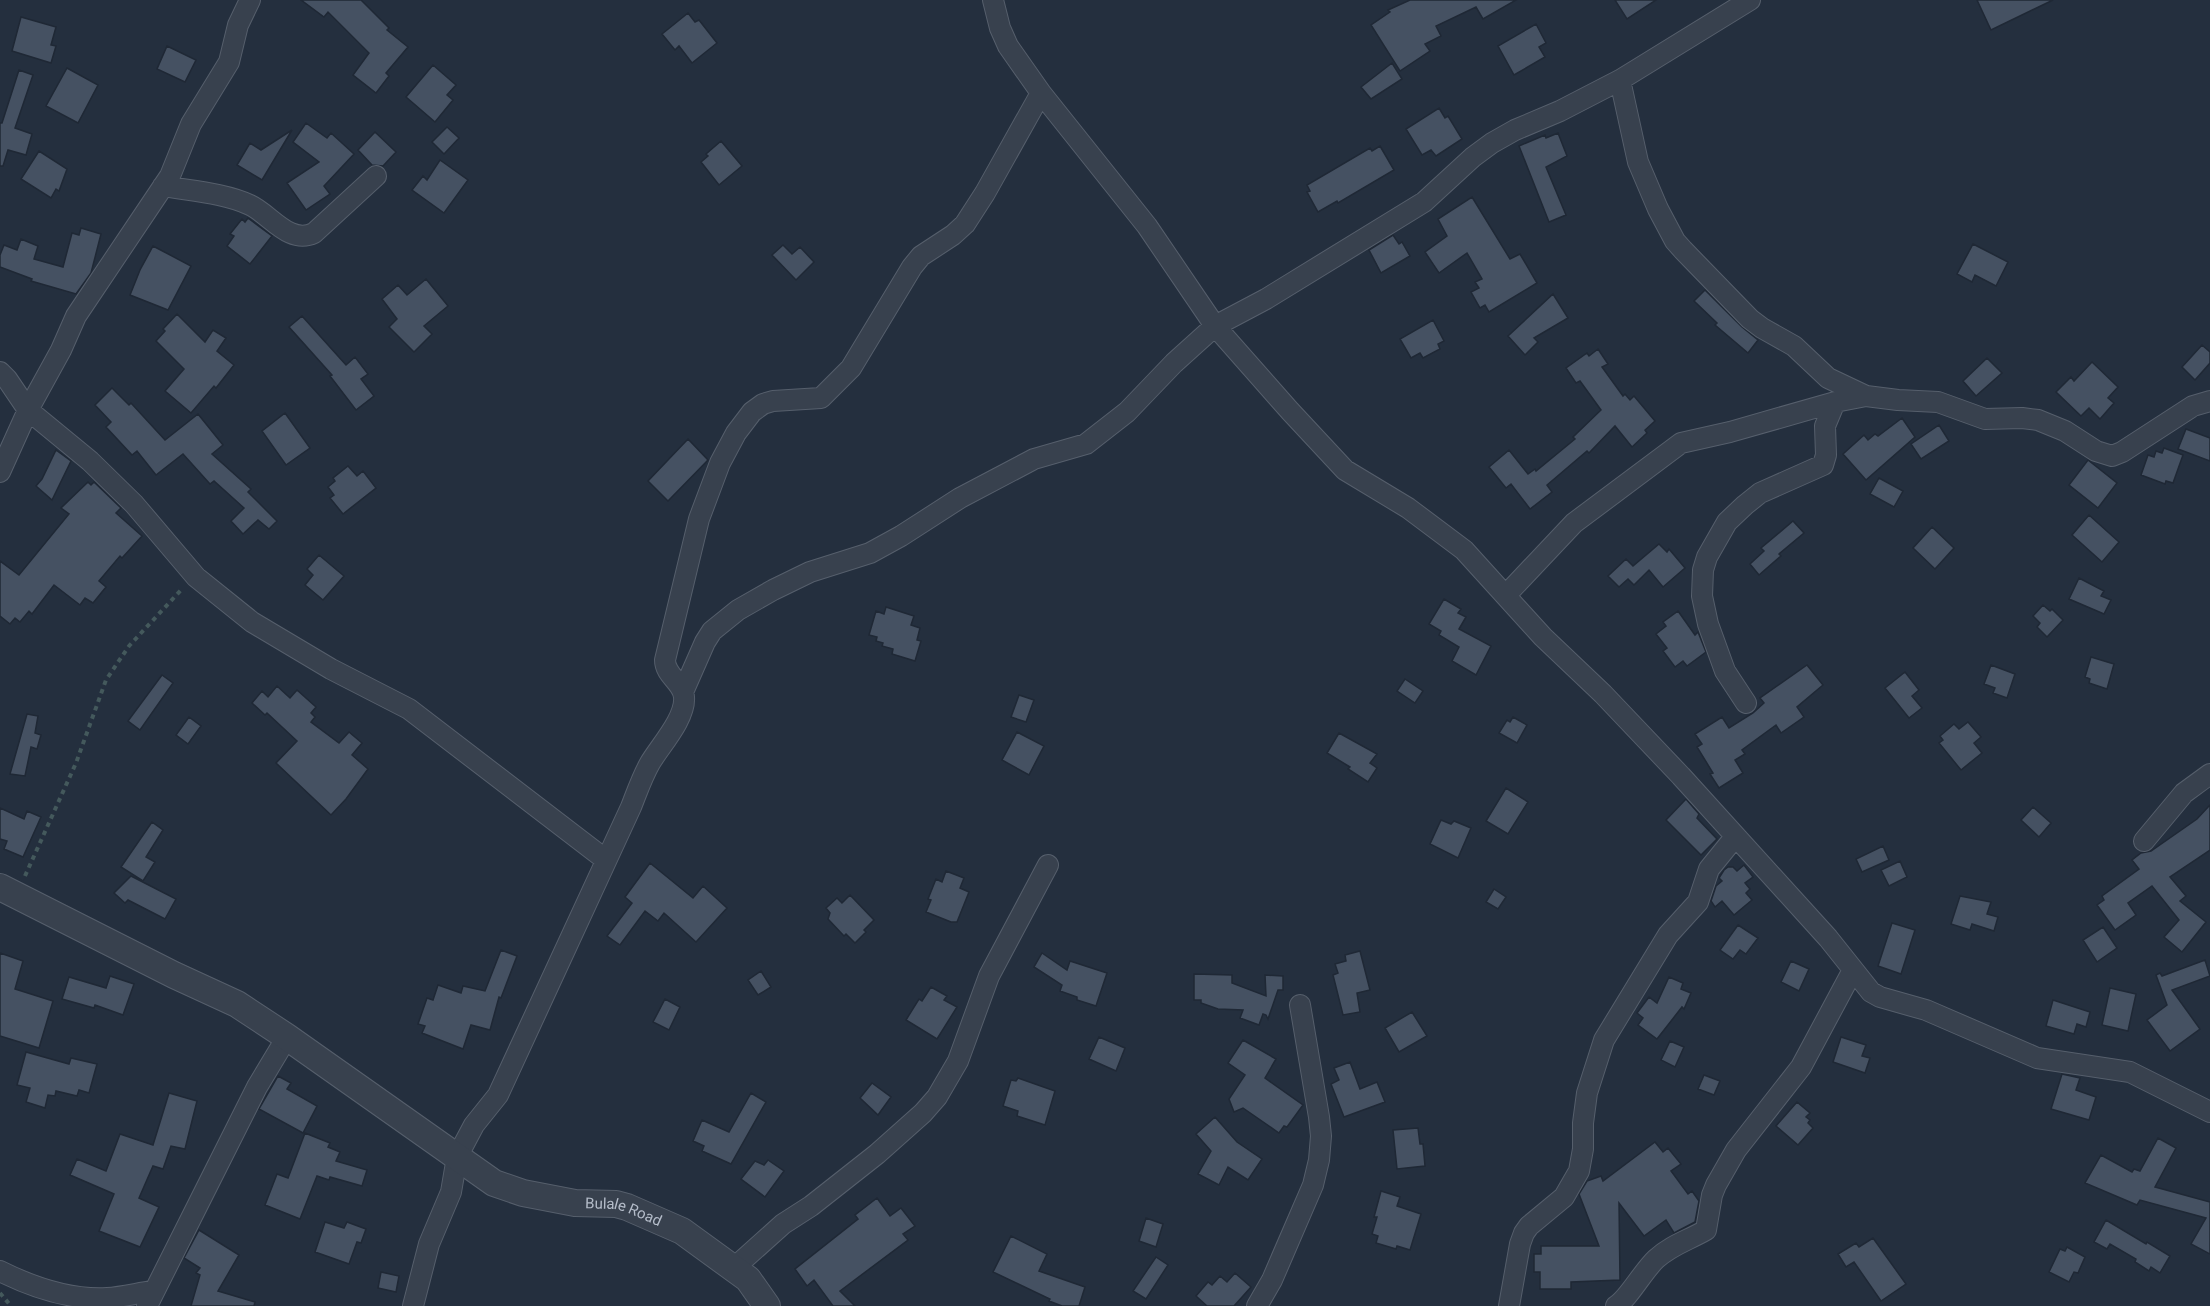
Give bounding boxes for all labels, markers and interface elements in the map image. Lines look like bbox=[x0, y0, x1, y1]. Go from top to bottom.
street label: Bulale Road bbox=[585, 1194, 665, 1230]

